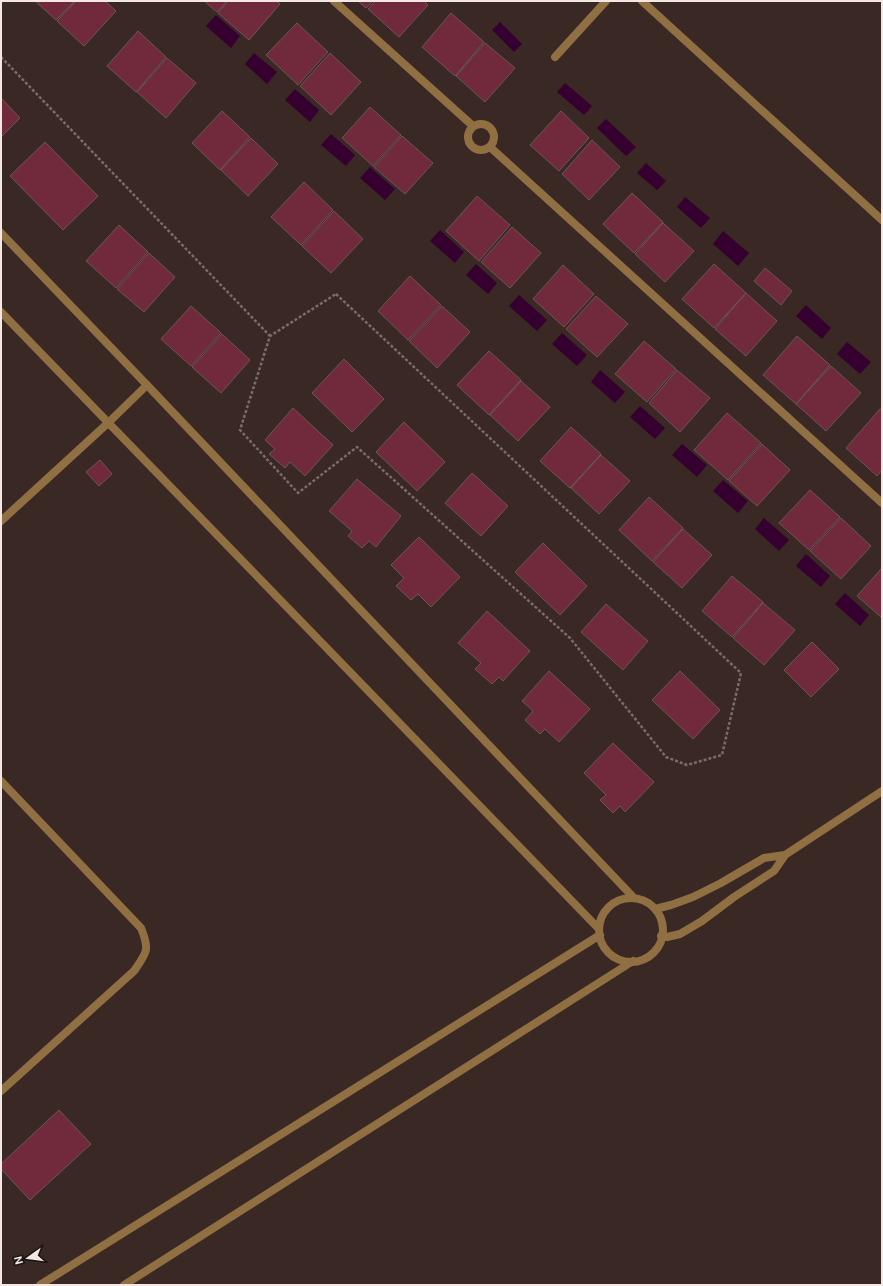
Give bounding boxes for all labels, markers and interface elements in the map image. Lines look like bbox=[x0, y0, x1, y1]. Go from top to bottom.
north arrow bbox=[8, 1238, 48, 1278]
text: N bbox=[11, 1255, 26, 1266]

